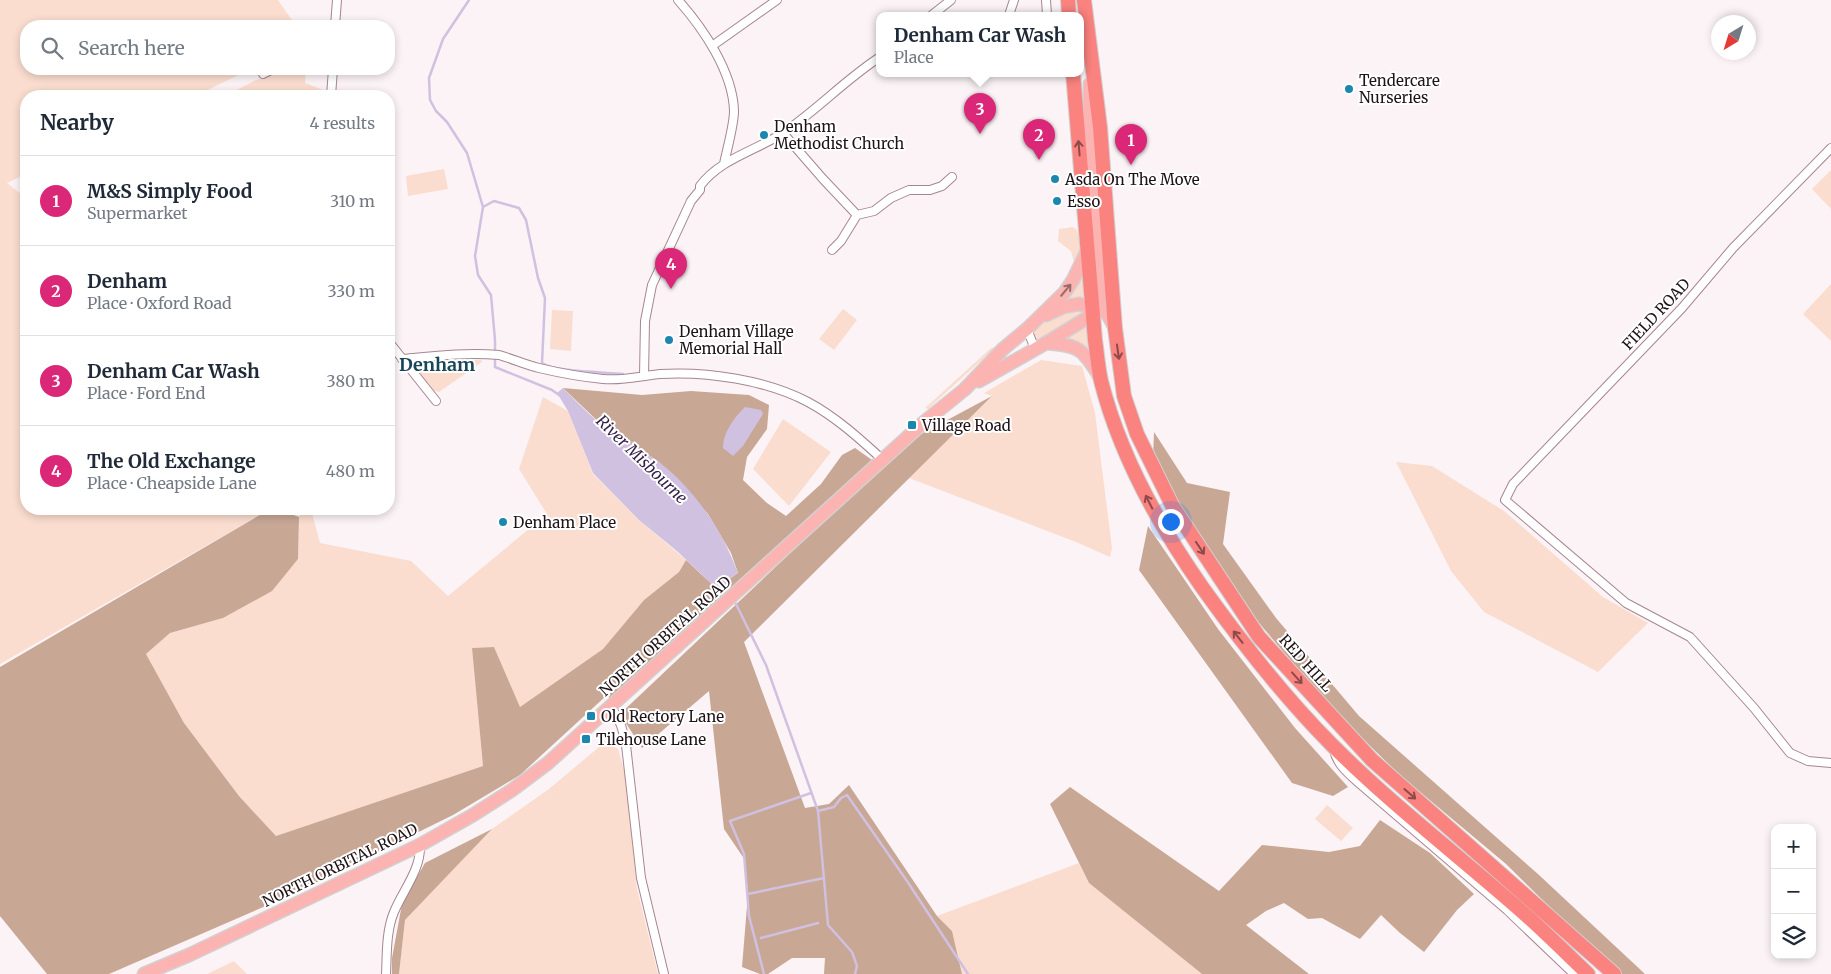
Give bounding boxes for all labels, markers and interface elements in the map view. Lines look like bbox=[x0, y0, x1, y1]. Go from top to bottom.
popup bbox=[876, 12, 1084, 77]
north arrow bbox=[1711, 15, 1756, 60]
search box bbox=[20, 20, 395, 75]
text: Denham Car Wash bbox=[894, 23, 1066, 47]
icon: search bbox=[38, 34, 66, 62]
text: Search here bbox=[78, 36, 185, 60]
text: Place bbox=[894, 47, 934, 67]
place label: Tendercare Nurseries bbox=[1359, 71, 1440, 107]
marker: Tendercare Nurseries bbox=[1343, 83, 1355, 95]
pin: 3 bbox=[964, 93, 996, 134]
text: Nearby bbox=[40, 109, 114, 136]
text: 4 results bbox=[309, 113, 375, 133]
place label: Denham Methodist Church bbox=[774, 117, 904, 153]
pin: 2 bbox=[1023, 119, 1055, 160]
pin: 1 bbox=[1115, 124, 1147, 165]
marker: Denham Methodist Church bbox=[758, 129, 770, 141]
one-way arrow bbox=[1075, 140, 1084, 156]
place label: Asda On The Move bbox=[1064, 170, 1200, 189]
marker: Asda On The Move bbox=[1049, 173, 1061, 185]
text: M&S Simply Food bbox=[87, 179, 253, 203]
text: 1 bbox=[52, 191, 60, 211]
text: 310 m bbox=[330, 191, 375, 211]
place label: Esso bbox=[1067, 192, 1100, 211]
marker: Esso bbox=[1051, 195, 1063, 207]
text: Supermarket bbox=[87, 203, 188, 223]
pin: 4 bbox=[655, 248, 687, 289]
text: Denham bbox=[87, 269, 167, 293]
street label: FIELD ROAD bbox=[1618, 274, 1694, 354]
text: 2 bbox=[51, 281, 61, 301]
text: 330 m bbox=[328, 281, 375, 301]
one-way arrow bbox=[1060, 283, 1071, 296]
text: Place · Oxford Road bbox=[87, 293, 232, 313]
place label: Denham Village Memorial Hall bbox=[679, 322, 794, 358]
marker: Denham Village Memorial Hall bbox=[663, 334, 675, 346]
one-way arrow bbox=[1113, 343, 1123, 359]
district label: Denham bbox=[399, 353, 475, 376]
text: Denham Car Wash bbox=[87, 359, 260, 383]
text: 3 bbox=[51, 371, 61, 391]
text: 380 m bbox=[327, 371, 375, 391]
text: Place · Ford End bbox=[87, 383, 205, 403]
water label: River Misbourne bbox=[592, 410, 692, 508]
place label: Village Road bbox=[921, 416, 1011, 435]
marker: Village Road bbox=[906, 419, 918, 431]
text: The Old Exchange bbox=[87, 449, 256, 473]
text: 4 bbox=[51, 461, 61, 481]
text: 480 m bbox=[326, 461, 375, 481]
text: Place · Cheapside Lane bbox=[87, 473, 257, 493]
one-way arrow bbox=[1144, 495, 1153, 510]
your location bbox=[1158, 509, 1184, 535]
place label: Denham Place bbox=[513, 513, 616, 532]
marker: Denham Place bbox=[497, 516, 509, 528]
one-way arrow bbox=[1195, 540, 1205, 554]
street label: NORTH ORBITAL ROAD bbox=[595, 572, 735, 700]
street label: RED HILL bbox=[1275, 630, 1337, 696]
one-way arrow bbox=[1233, 631, 1244, 644]
one-way arrow bbox=[1291, 671, 1302, 684]
place label: Old Rectory Lane bbox=[601, 707, 724, 726]
marker: Old Rectory Lane bbox=[585, 710, 597, 722]
place label: Tilehouse Lane bbox=[596, 730, 706, 749]
marker: Tilehouse Lane bbox=[580, 733, 592, 745]
one-way arrow bbox=[1403, 788, 1416, 800]
street label: NORTH ORBITAL ROAD bbox=[259, 819, 421, 911]
map controls bbox=[1771, 824, 1816, 959]
button: + bbox=[1771, 824, 1816, 869]
button: − bbox=[1771, 869, 1816, 914]
button: layers bbox=[1771, 914, 1816, 959]

